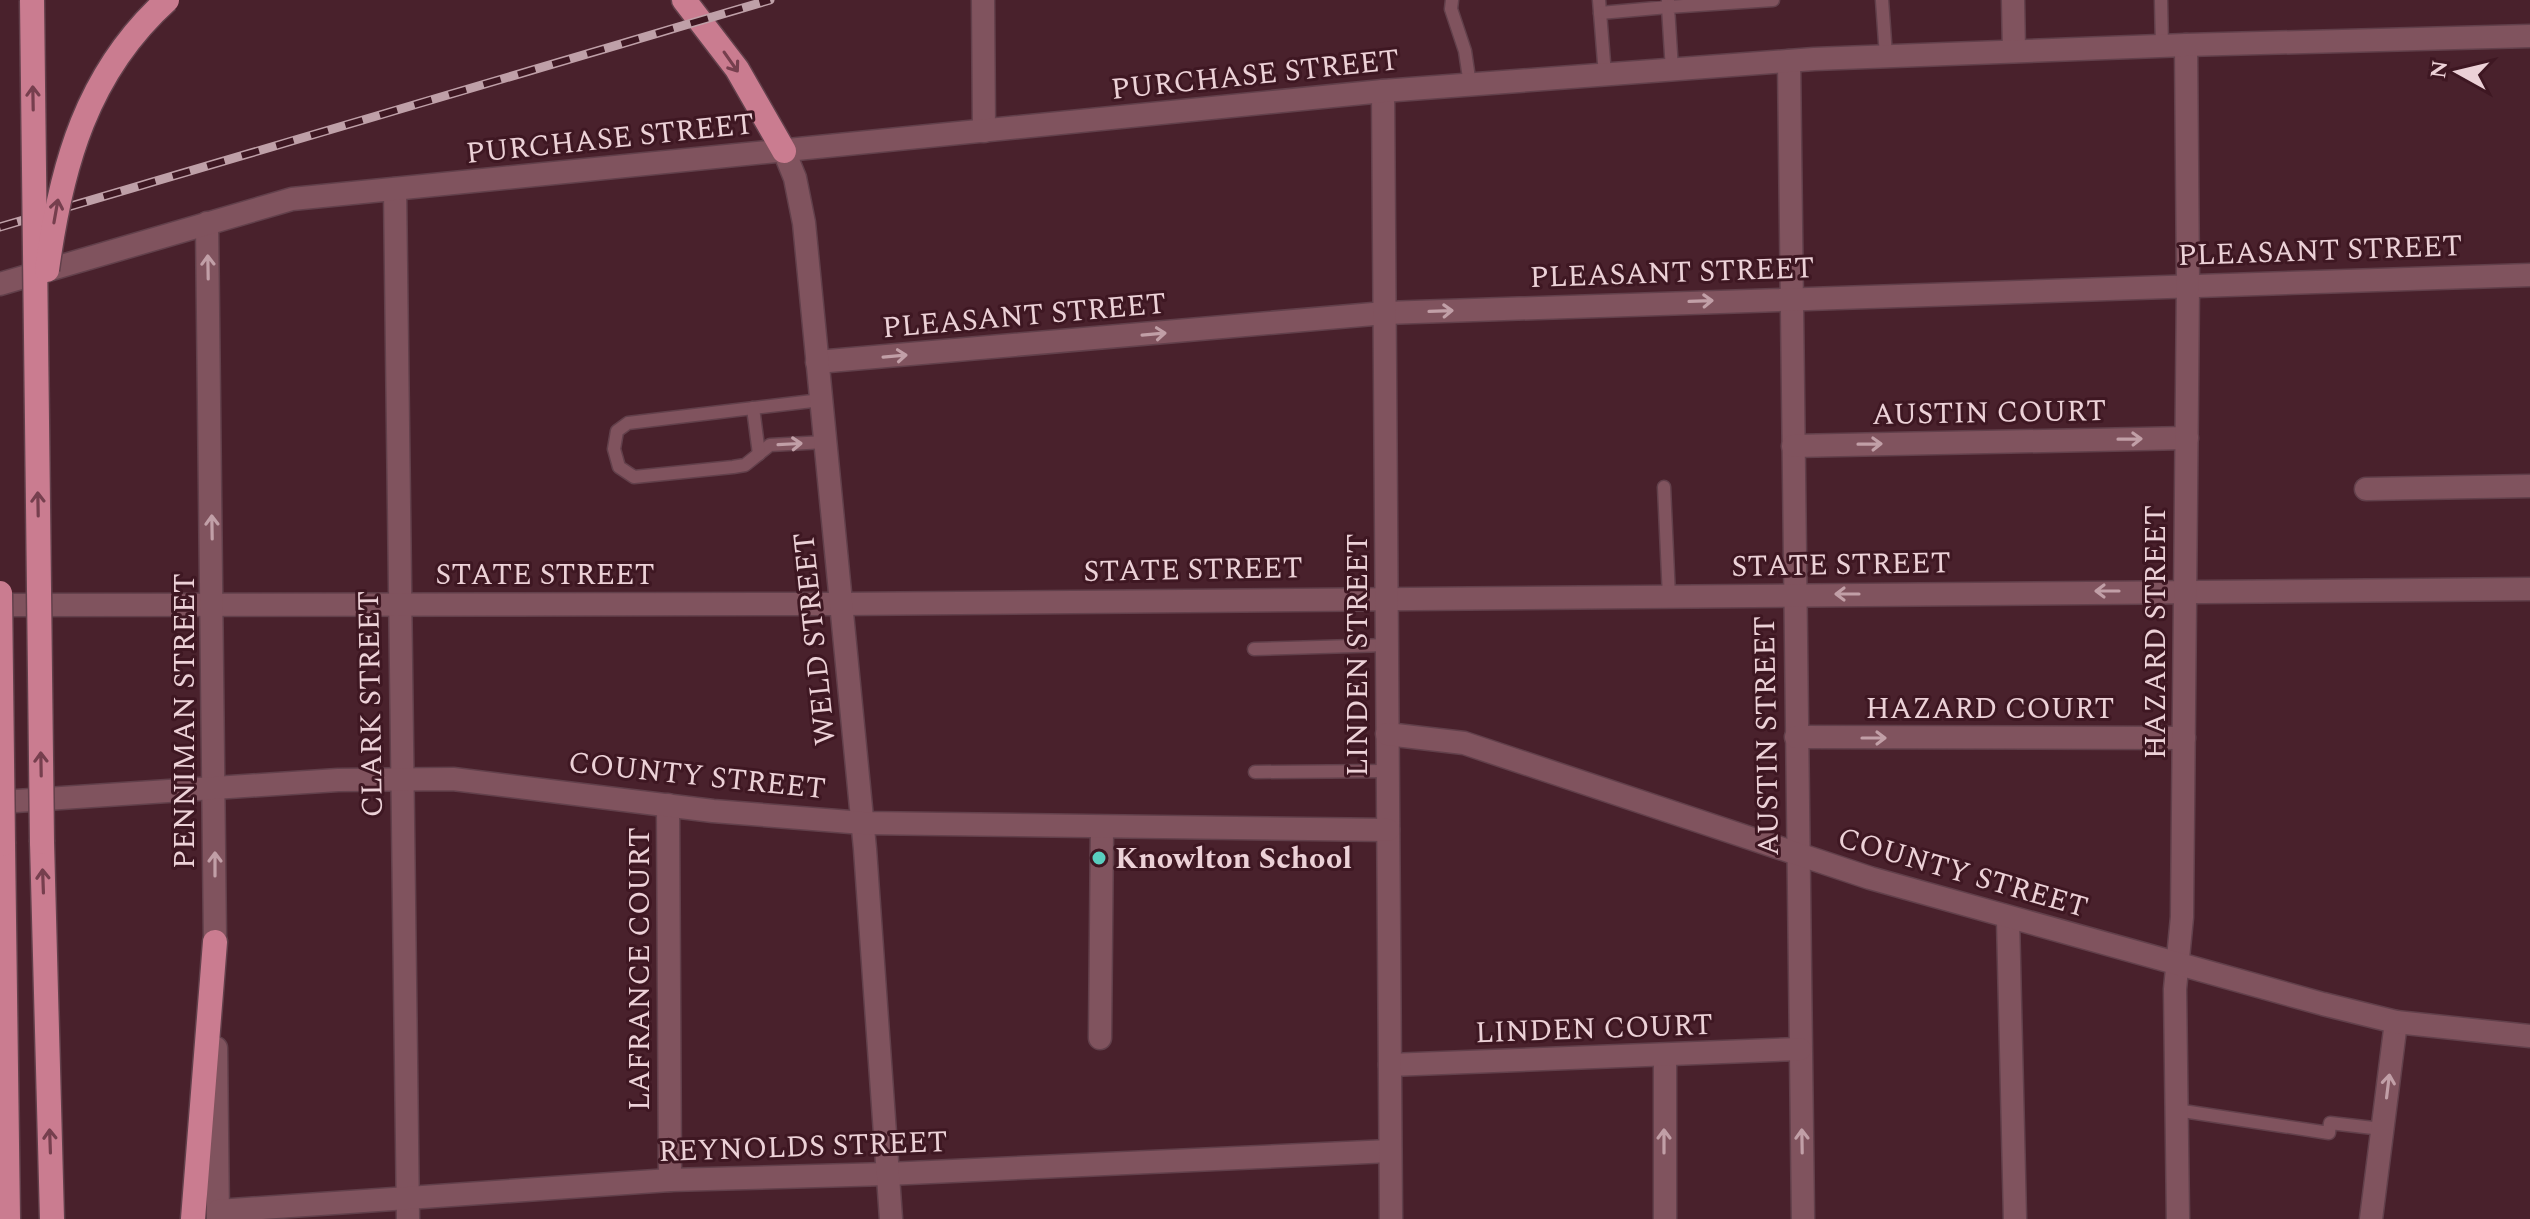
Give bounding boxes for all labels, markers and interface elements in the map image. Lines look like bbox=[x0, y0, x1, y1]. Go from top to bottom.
north arrow bbox=[2418, 32, 2498, 112]
street label: PURCHASE STREET bbox=[1109, 37, 1402, 113]
one-way arrow bbox=[723, 51, 740, 72]
text: N bbox=[2422, 58, 2457, 81]
one-way arrow bbox=[25, 85, 41, 112]
street label: PURCHASE STREET bbox=[464, 101, 757, 177]
one-way arrow bbox=[49, 199, 64, 224]
street label: PLEASANT STREET bbox=[2177, 223, 2463, 279]
street label: PLEASANT STREET bbox=[1529, 245, 1815, 301]
one-way arrow bbox=[200, 254, 216, 281]
street label: PLEASANT STREET bbox=[880, 281, 1168, 351]
one-way arrow bbox=[1687, 294, 1714, 309]
one-way arrow bbox=[1427, 303, 1454, 318]
one-way arrow bbox=[1140, 326, 1167, 341]
one-way arrow bbox=[881, 348, 908, 363]
street label: AUSTIN COURT bbox=[1871, 388, 2107, 438]
one-way arrow bbox=[2116, 431, 2143, 446]
one-way arrow bbox=[776, 436, 803, 451]
one-way arrow bbox=[1856, 436, 1883, 452]
one-way arrow bbox=[30, 491, 46, 518]
street label: HAZARD STREET bbox=[2133, 505, 2179, 759]
one-way arrow bbox=[204, 514, 220, 541]
street label: WELD STREET bbox=[781, 530, 849, 748]
street label: LINDEN STREET bbox=[1335, 533, 1381, 777]
street label: STATE STREET bbox=[1731, 540, 1951, 590]
street label: STATE STREET bbox=[1083, 545, 1303, 595]
street label: STATE STREET bbox=[435, 552, 655, 598]
street label: PENNIMAN STREET bbox=[162, 573, 208, 869]
one-way arrow bbox=[2094, 583, 2121, 599]
one-way arrow bbox=[1834, 586, 1861, 601]
street label: CLARK STREET bbox=[346, 590, 396, 818]
street label: AUSTIN STREET bbox=[1742, 615, 1792, 856]
street label: HAZARD COURT bbox=[1866, 686, 2114, 732]
one-way arrow bbox=[1860, 730, 1887, 745]
street label: COUNTY STREET bbox=[566, 740, 828, 812]
one-way arrow bbox=[33, 751, 49, 778]
street label: COUNTY STREET bbox=[1832, 815, 2093, 931]
street label: LAFRANCE COURT bbox=[617, 827, 663, 1111]
place label: Knowlton School bbox=[1115, 836, 1352, 882]
marker: Knowlton School bbox=[1090, 849, 1108, 867]
one-way arrow bbox=[207, 851, 223, 878]
one-way arrow bbox=[35, 868, 50, 895]
street label: LINDEN COURT bbox=[1474, 1002, 1714, 1056]
one-way arrow bbox=[2380, 1073, 2395, 1100]
street label: REYNOLDS STREET bbox=[658, 1119, 948, 1175]
one-way arrow bbox=[43, 1128, 58, 1155]
one-way arrow bbox=[1657, 1128, 1672, 1155]
one-way arrow bbox=[1794, 1128, 1809, 1155]

